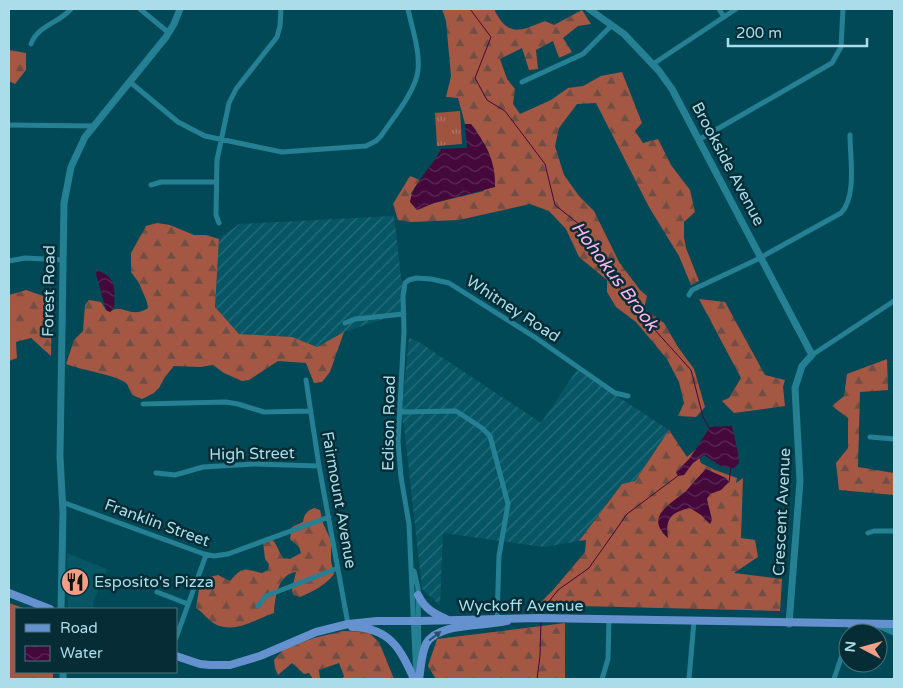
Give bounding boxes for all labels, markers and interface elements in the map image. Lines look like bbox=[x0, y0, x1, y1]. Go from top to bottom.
scale bar bbox=[728, 15, 867, 47]
text: 200 m bbox=[736, 24, 782, 42]
street label: Brookside Avenue bbox=[687, 99, 769, 229]
water label: Hohokus Brook bbox=[567, 217, 664, 336]
street label: Forest Road bbox=[38, 245, 60, 337]
street label: Whitney Road bbox=[462, 271, 564, 347]
street label: Edison Road bbox=[378, 375, 400, 471]
street label: Fairmount Avenue bbox=[317, 430, 361, 570]
street label: High Street bbox=[209, 443, 295, 465]
street label: Crescent Avenue bbox=[769, 447, 795, 577]
street label: Franklin Street bbox=[102, 495, 212, 551]
restaurant icon: Esposito's Pizza bbox=[60, 567, 90, 597]
place label: Esposito's Pizza bbox=[94, 572, 214, 592]
street label: Wyckoff Avenue bbox=[458, 596, 584, 616]
legend bbox=[15, 608, 178, 673]
text: Road bbox=[60, 619, 98, 637]
north arrow bbox=[838, 623, 888, 673]
one-way arrow bbox=[429, 631, 442, 641]
text: N bbox=[842, 640, 860, 653]
text: Water bbox=[60, 644, 103, 662]

